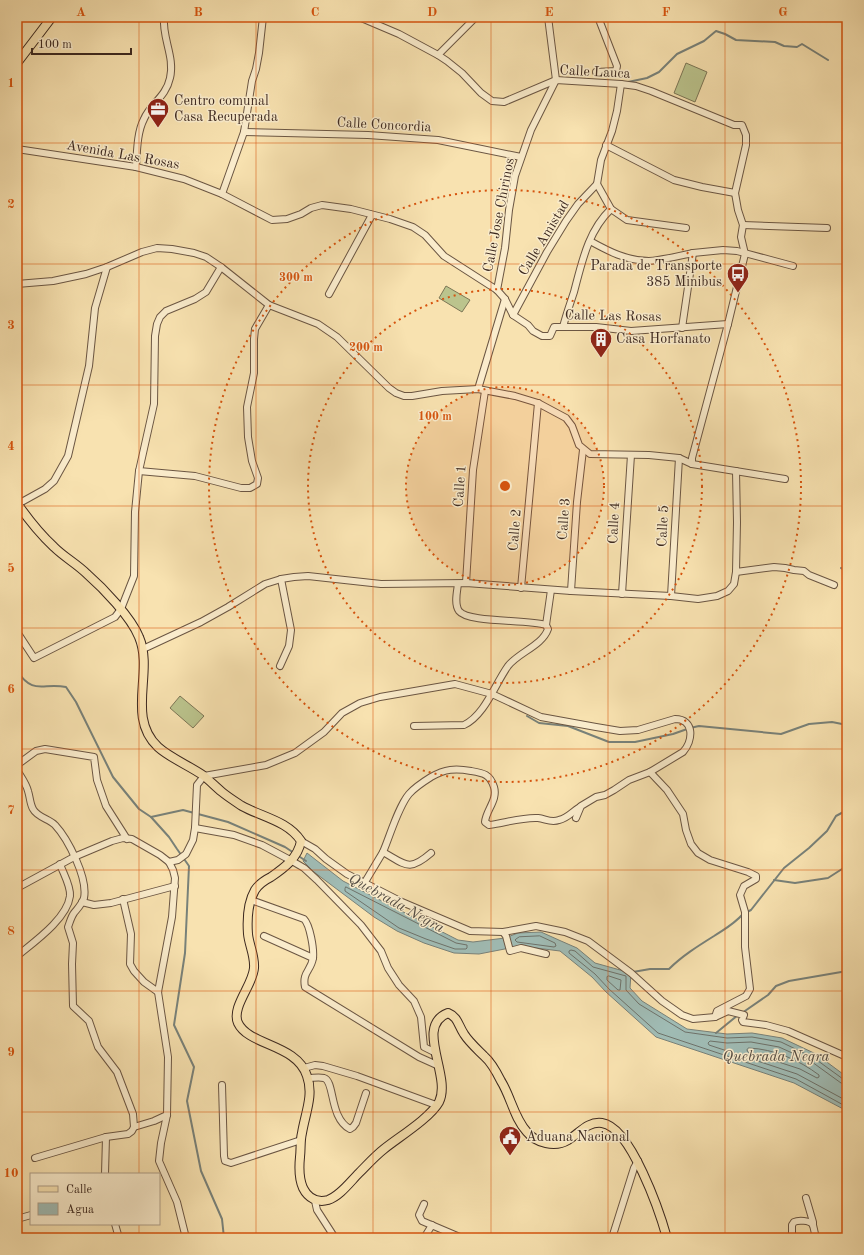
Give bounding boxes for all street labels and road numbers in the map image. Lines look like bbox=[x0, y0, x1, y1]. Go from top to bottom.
street label: Calle Lauca bbox=[559, 63, 631, 81]
street label: Calle Concordia bbox=[336, 116, 432, 134]
street label: Avenida Las Rosas bbox=[65, 138, 181, 172]
street label: Calle Jose Chirinos bbox=[481, 157, 517, 273]
street label: Calle Amistad bbox=[516, 198, 572, 278]
street label: Calle Las Rosas bbox=[565, 308, 661, 324]
street label: Calle 1 bbox=[452, 464, 468, 508]
street label: Calle 3 bbox=[556, 497, 572, 541]
street label: Calle 4 bbox=[606, 501, 622, 545]
street label: Calle 5 bbox=[655, 504, 671, 548]
street label: Calle 2 bbox=[506, 508, 524, 552]

